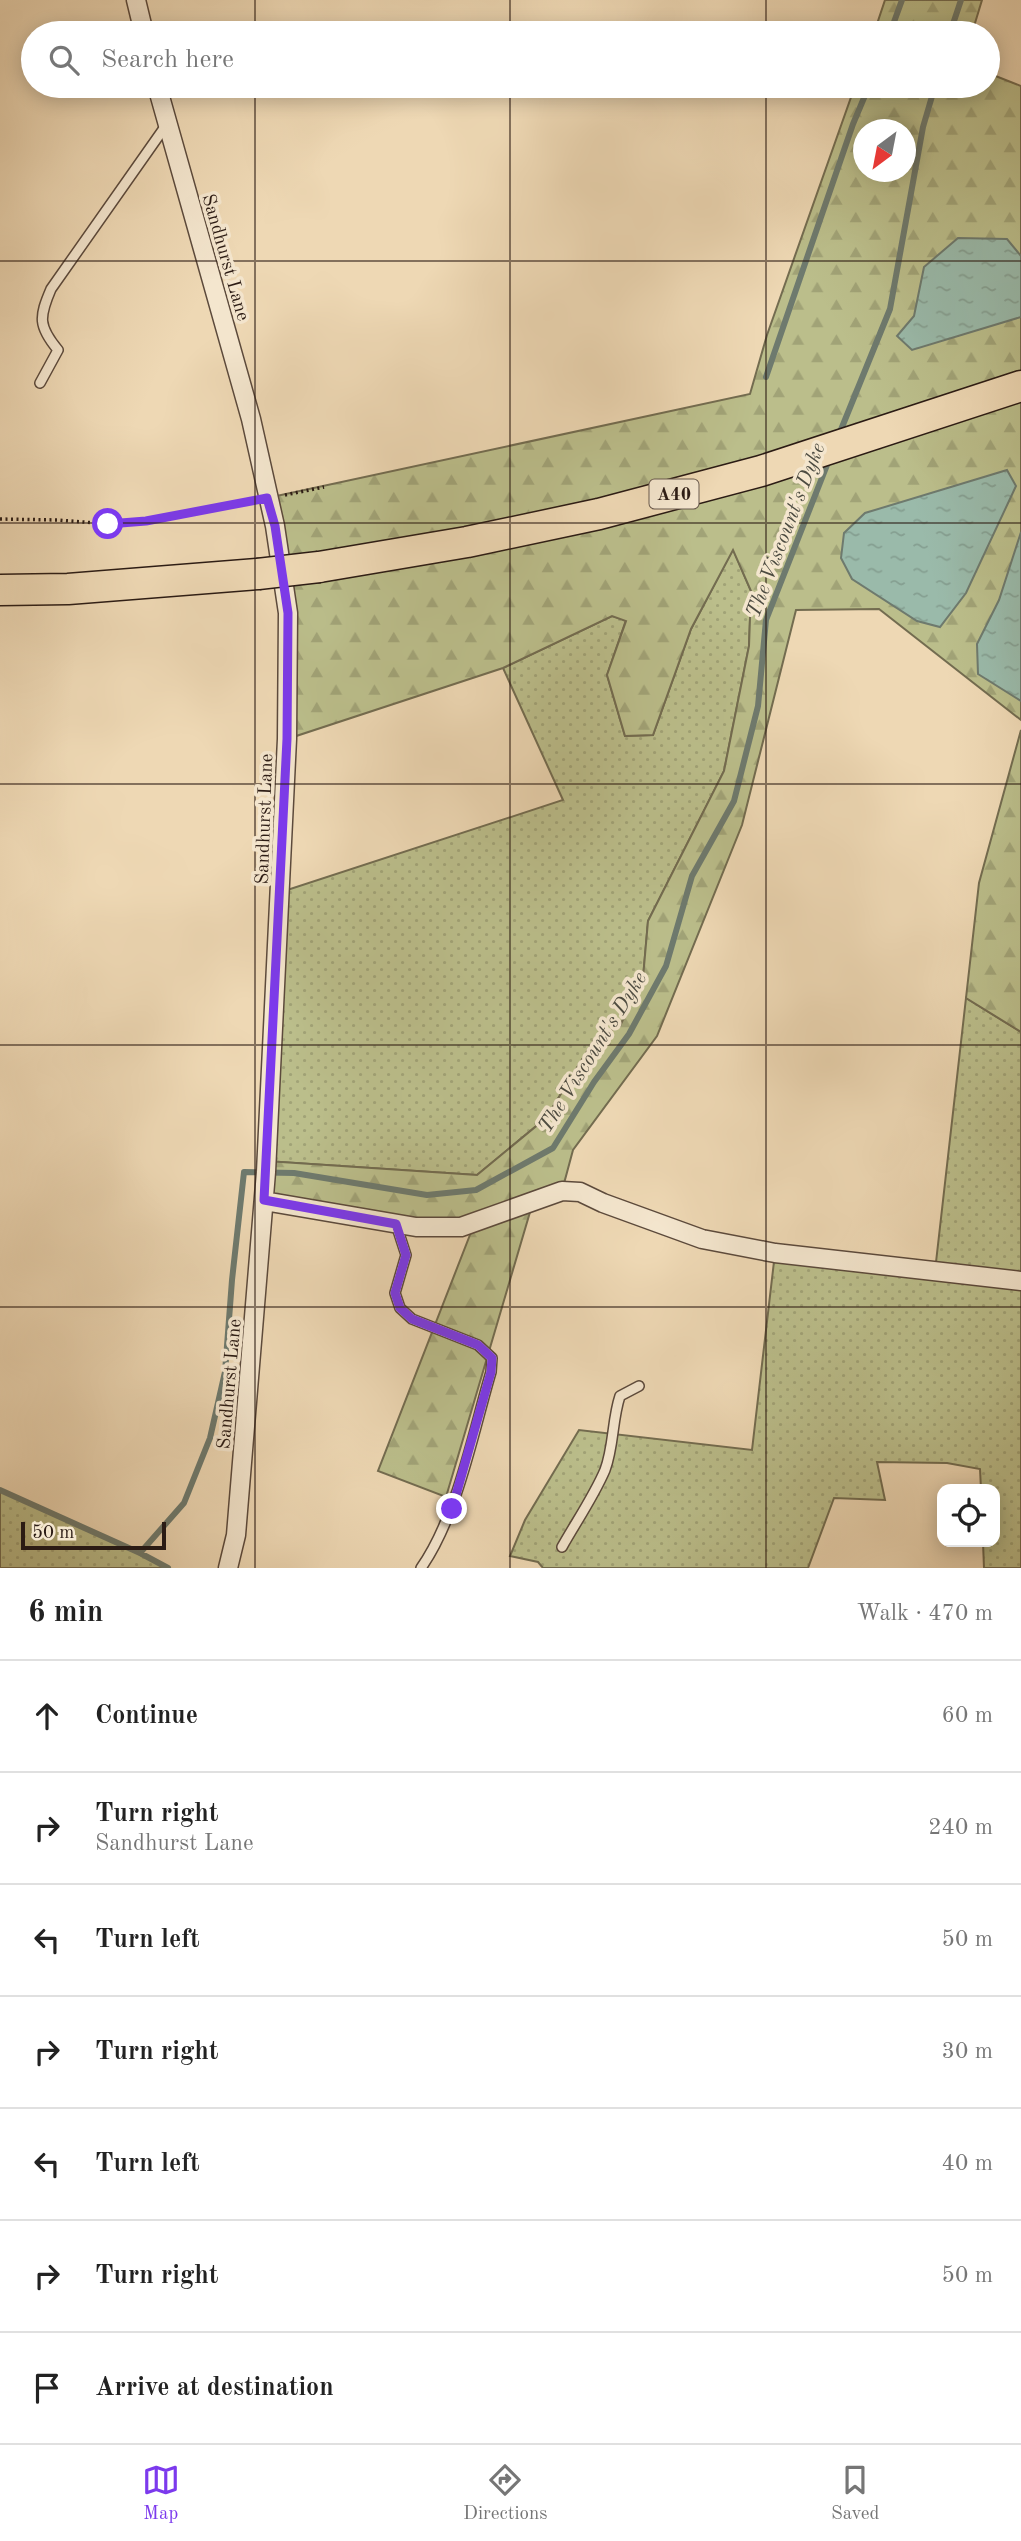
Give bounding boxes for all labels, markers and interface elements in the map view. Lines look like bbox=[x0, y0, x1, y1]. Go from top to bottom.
search box bbox=[21, 21, 1000, 98]
icon: search bbox=[45, 41, 83, 79]
text: Search here bbox=[101, 47, 234, 73]
north arrow bbox=[853, 119, 916, 182]
street label: Sandhurst Lane bbox=[197, 192, 252, 323]
water label: The Viscount's Dyke bbox=[743, 440, 829, 621]
road number: A40 bbox=[650, 480, 698, 508]
route start bbox=[92, 508, 123, 539]
street label: Sandhurst Lane bbox=[254, 753, 277, 885]
water label: The Viscount's Dyke bbox=[535, 969, 651, 1137]
street label: Sandhurst Lane bbox=[215, 1318, 246, 1450]
map controls bbox=[937, 1484, 1000, 1547]
button: locate bbox=[937, 1484, 1000, 1547]
route end bbox=[436, 1493, 467, 1524]
scale bar bbox=[21, 1519, 166, 1551]
text: 50 m bbox=[32, 1524, 74, 1543]
text: 6 min bbox=[28, 1598, 103, 1628]
text: Walk · 470 m bbox=[857, 1602, 993, 1625]
icon: ahead bbox=[28, 1697, 66, 1735]
text: Continue bbox=[95, 1703, 198, 1729]
text: 60 m bbox=[942, 1704, 993, 1727]
text: Turn right bbox=[95, 1801, 218, 1827]
icon: right bbox=[28, 1809, 66, 1847]
text: 240 m bbox=[928, 1816, 993, 1839]
text: Sandhurst Lane bbox=[95, 1832, 254, 1855]
icon: left bbox=[28, 1921, 66, 1959]
text: Turn left bbox=[95, 1927, 200, 1953]
text: 50 m bbox=[942, 1928, 993, 1951]
icon: right bbox=[28, 2033, 66, 2071]
text: Turn right bbox=[95, 2039, 218, 2065]
text: 30 m bbox=[942, 2040, 993, 2063]
icon: left bbox=[28, 2145, 66, 2183]
text: Turn left bbox=[95, 2151, 200, 2177]
text: 40 m bbox=[942, 2152, 993, 2175]
icon: right bbox=[28, 2257, 66, 2295]
text: Turn right bbox=[95, 2263, 218, 2289]
text: 50 m bbox=[942, 2264, 993, 2287]
icon: arrive bbox=[28, 2369, 66, 2407]
text: Arrive at destination bbox=[95, 2375, 334, 2401]
tab: Map bbox=[142, 2461, 180, 2526]
tab: Directions bbox=[463, 2461, 548, 2526]
tab: Saved bbox=[831, 2461, 879, 2526]

